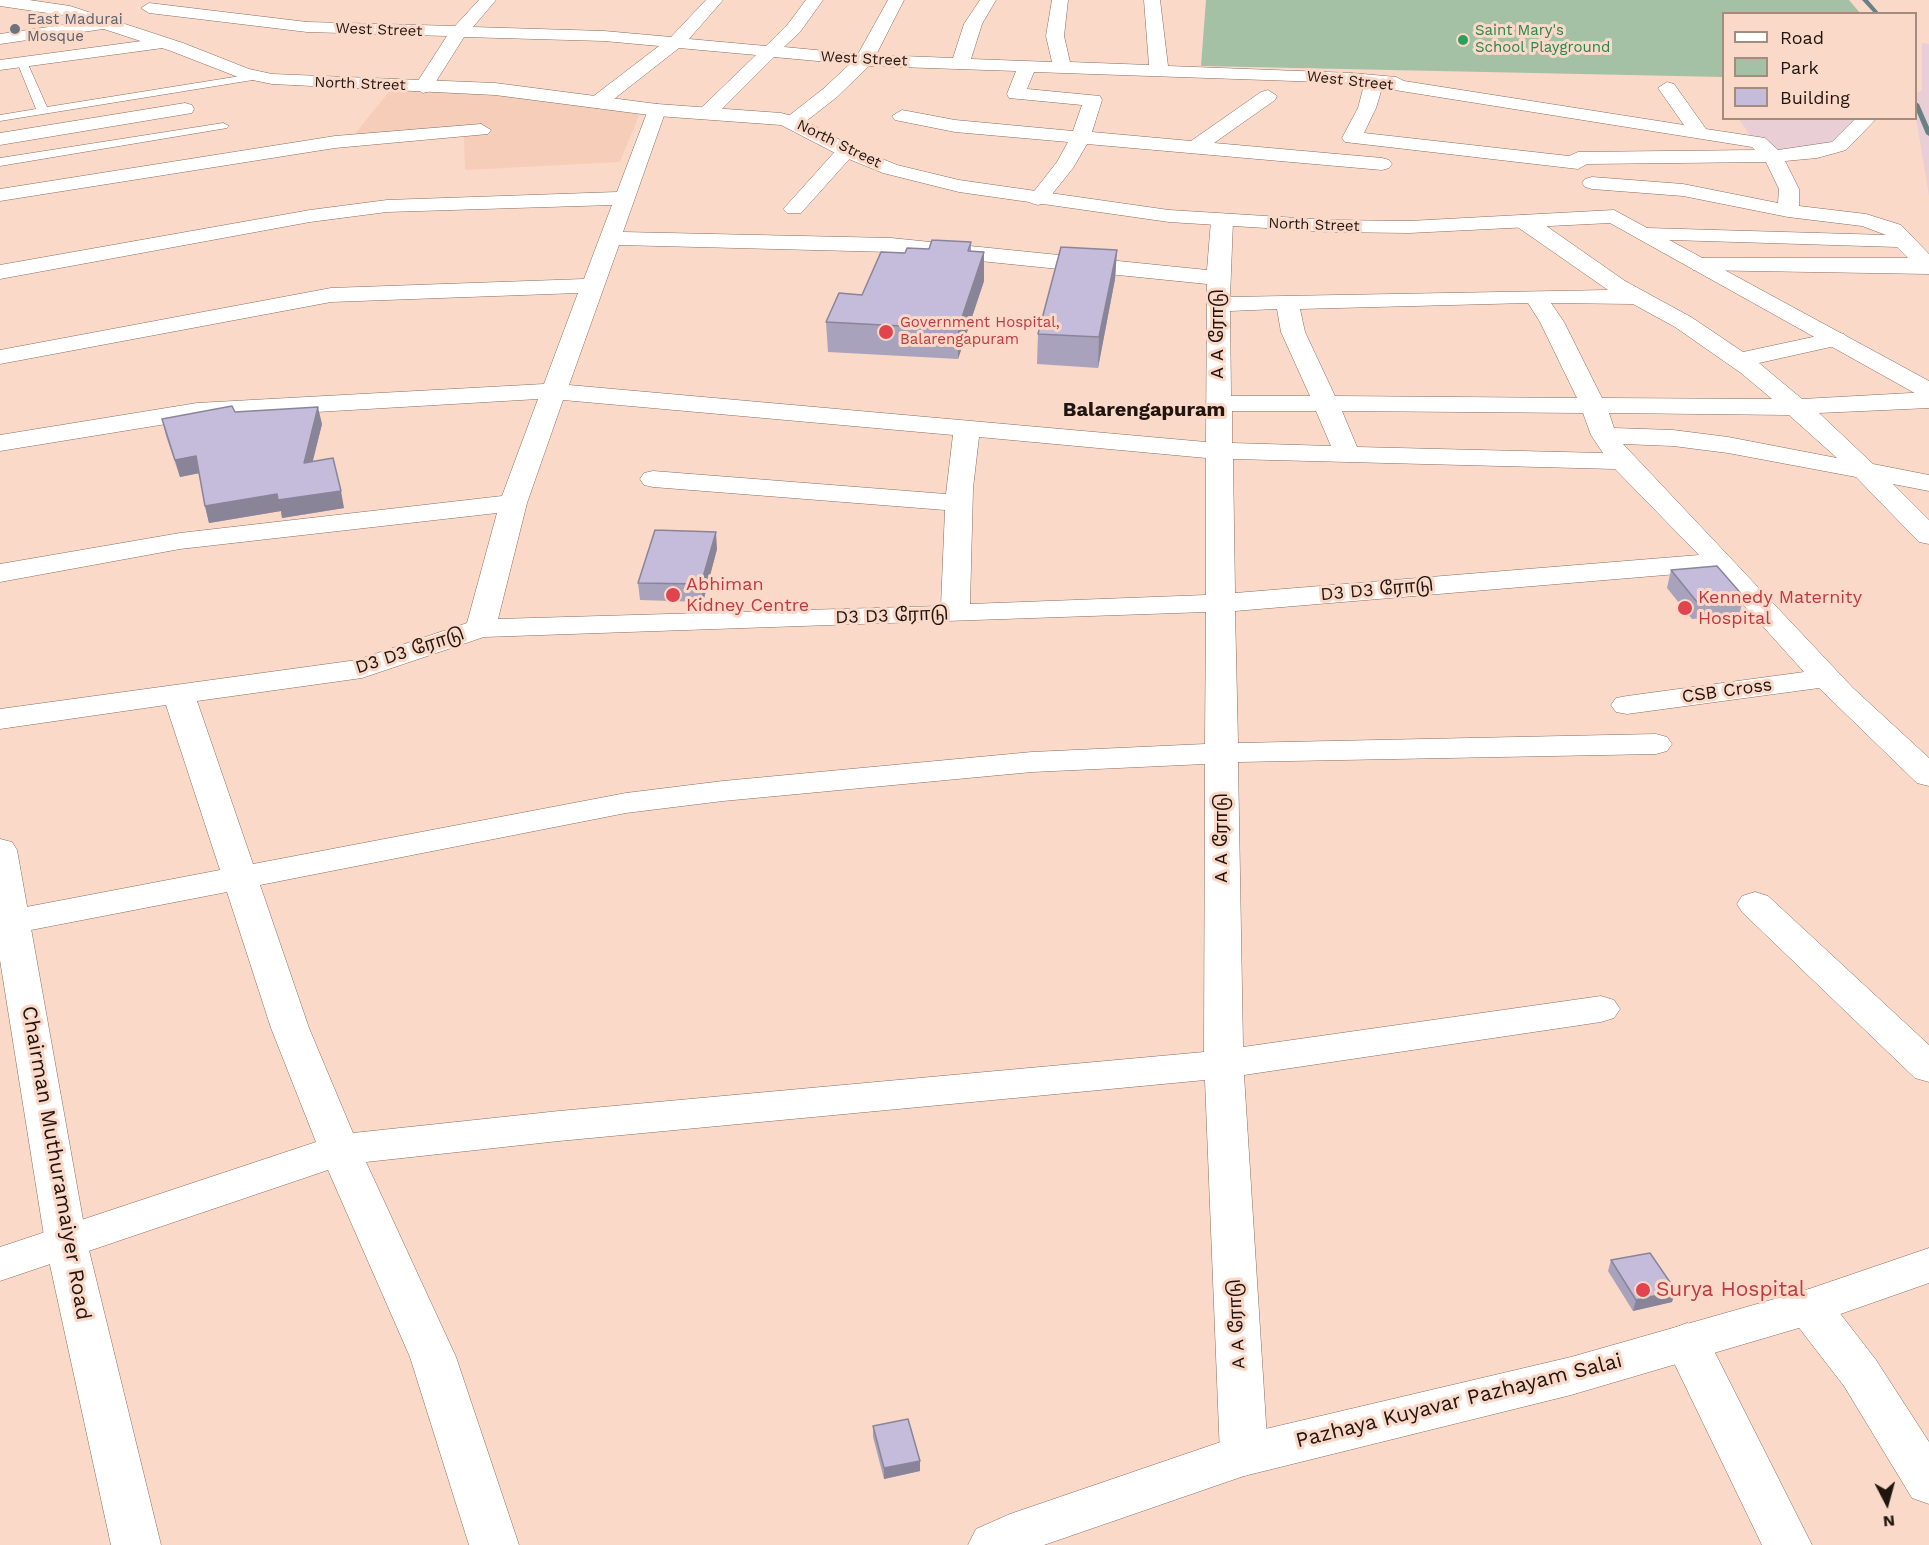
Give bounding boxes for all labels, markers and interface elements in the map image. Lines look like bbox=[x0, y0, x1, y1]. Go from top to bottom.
place label: East Madurai Mosque bbox=[27, 11, 123, 46]
legend bbox=[1722, 12, 1917, 120]
street label: West Street bbox=[335, 19, 423, 41]
marker: East Madurai Mosque bbox=[8, 22, 22, 36]
place label: Saint Mary's School Playground bbox=[1475, 22, 1610, 57]
text: Road bbox=[1780, 27, 1824, 48]
marker: Saint Mary's School Playground bbox=[1456, 33, 1470, 47]
street label: West Street bbox=[820, 48, 908, 70]
text: Park bbox=[1780, 57, 1819, 78]
street label: West Street bbox=[1306, 68, 1394, 94]
street label: North Street bbox=[314, 73, 406, 95]
text: Building bbox=[1780, 87, 1850, 108]
street label: North Street bbox=[794, 116, 884, 172]
street label: North Street bbox=[1268, 214, 1360, 236]
street label: A A ரோடு bbox=[1207, 289, 1229, 379]
place label: Government Hospital, Balarengapuram bbox=[900, 314, 1060, 349]
marker: Government Hospital, Balarengapuram bbox=[877, 323, 895, 341]
district label: Balarengapuram bbox=[1063, 398, 1225, 422]
place label: Abhiman Kidney Centre bbox=[686, 574, 809, 616]
street label: D3 D3 ரோடு bbox=[1320, 574, 1434, 606]
marker: Abhiman Kidney Centre bbox=[664, 586, 682, 604]
place label: Kennedy Maternity Hospital bbox=[1698, 587, 1862, 630]
marker: Kennedy Maternity Hospital bbox=[1676, 599, 1694, 617]
street label: D3 D3 ரோடு bbox=[835, 603, 949, 629]
street label: D3 D3 ரோடு bbox=[353, 623, 467, 679]
street label: CSB Cross bbox=[1680, 674, 1774, 708]
street label: A A ரோடு bbox=[1211, 793, 1233, 883]
street label: Chairman Muthuramaiyer Road bbox=[16, 1004, 96, 1322]
place label: Surya Hospital bbox=[1656, 1277, 1805, 1303]
street label: A A ரோடு bbox=[1224, 1278, 1250, 1370]
marker: Surya Hospital bbox=[1634, 1281, 1652, 1299]
street label: Pazhaya Kuyavar Pazhayam Salai bbox=[1293, 1348, 1625, 1454]
north arrow bbox=[1857, 1473, 1917, 1533]
text: N bbox=[1882, 1511, 1896, 1531]

